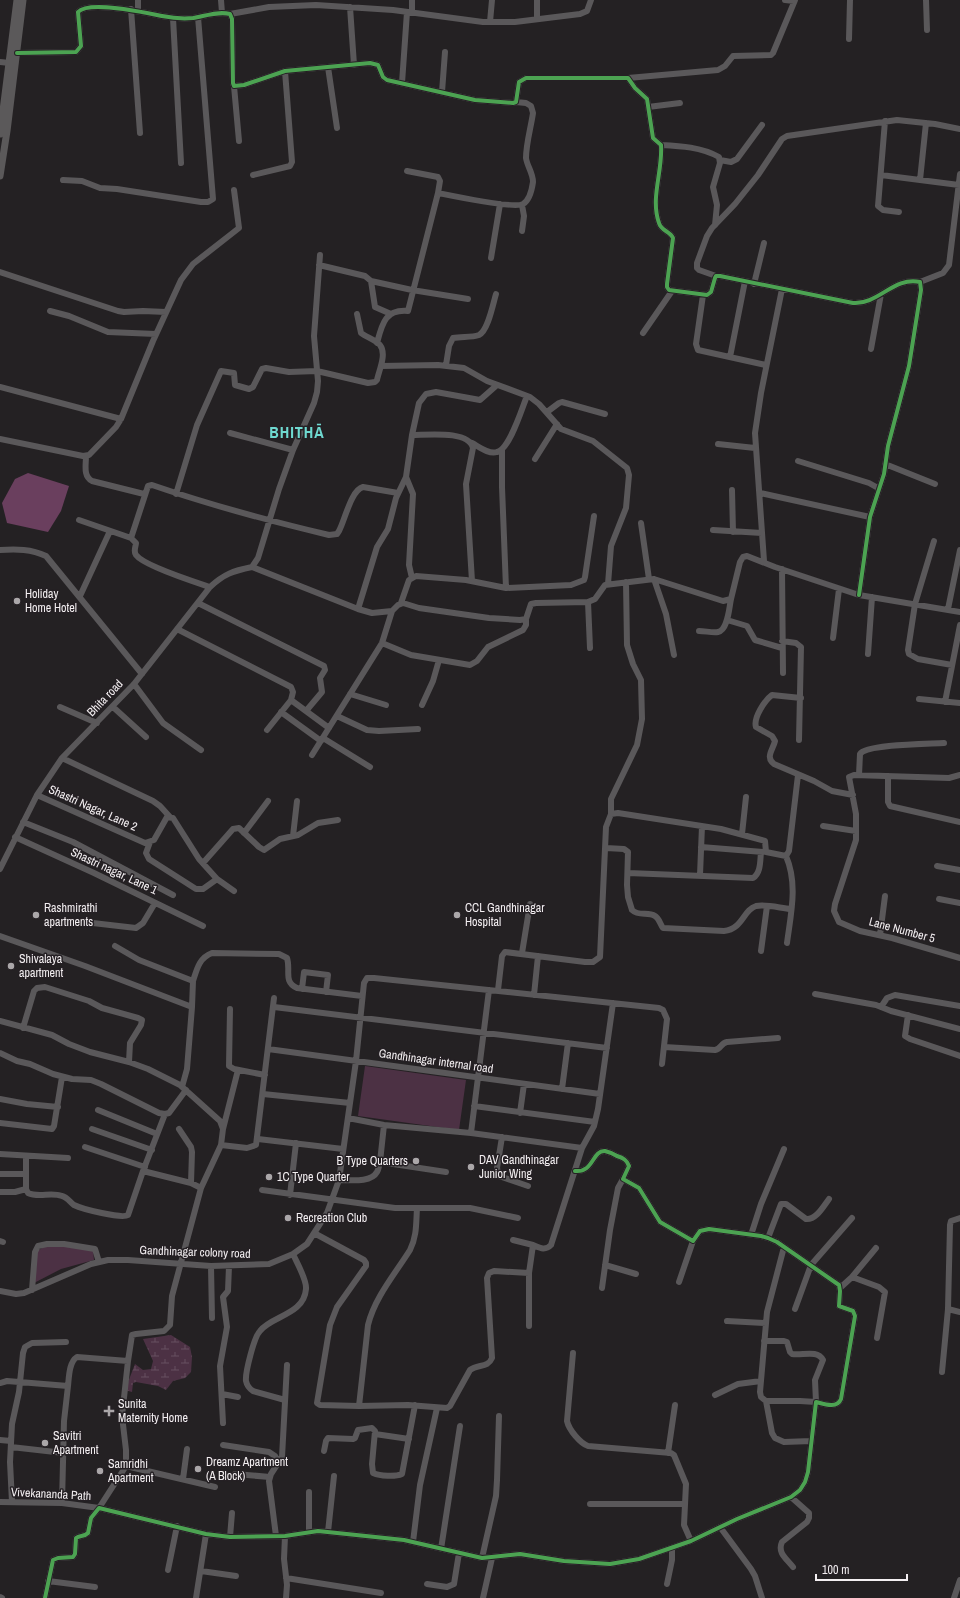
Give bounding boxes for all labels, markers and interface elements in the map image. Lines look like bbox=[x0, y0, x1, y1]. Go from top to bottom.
district label: BHITHĀ bbox=[269, 421, 325, 443]
place label: Holiday Home Hotel bbox=[25, 586, 77, 616]
marker: Holiday Home Hotel bbox=[12, 596, 22, 606]
street label: Bhita road bbox=[83, 676, 127, 720]
street label: Shastri Nagar, Lane 2 bbox=[46, 781, 140, 835]
street label: Shastri nagar, Lane 1 bbox=[68, 844, 161, 898]
place label: Rashmirathi apartments bbox=[44, 900, 98, 930]
place label: CCL Gandhinagar Hospital bbox=[465, 900, 545, 930]
marker: Rashmirathi apartments bbox=[31, 910, 41, 920]
marker: CCL Gandhinagar Hospital bbox=[452, 910, 462, 920]
street label: Lane Number 5 bbox=[867, 913, 937, 947]
place label: Shivalaya apartment bbox=[19, 951, 64, 981]
marker: Shivalaya apartment bbox=[6, 961, 16, 971]
street label: Gandhinagar internal road bbox=[378, 1045, 494, 1077]
place label: DAV Gandhinagar Junior Wing bbox=[479, 1152, 559, 1182]
place label: B Type Quarters bbox=[337, 1153, 408, 1169]
marker: B Type Quarters bbox=[411, 1156, 421, 1166]
marker: DAV Gandhinagar Junior Wing bbox=[466, 1162, 476, 1172]
place label: 1C Type Quarter bbox=[277, 1169, 350, 1185]
marker: 1C Type Quarter bbox=[264, 1172, 274, 1182]
place label: Recreation Club bbox=[296, 1210, 367, 1226]
marker: Recreation Club bbox=[283, 1213, 293, 1223]
street label: Gandhinagar colony road bbox=[139, 1242, 251, 1262]
place label: Sunita Maternity Home bbox=[118, 1396, 188, 1426]
marker: Sunita Maternity Home bbox=[103, 1405, 115, 1417]
place label: Savitri Apartment bbox=[52, 1428, 99, 1458]
marker: Savitri Apartment bbox=[40, 1438, 50, 1448]
place label: Dreamz Apartment (A Block) bbox=[206, 1454, 288, 1484]
place label: Samridhi Apartment bbox=[107, 1456, 154, 1486]
marker: Dreamz Apartment (A Block) bbox=[193, 1464, 203, 1474]
marker: Samridhi Apartment bbox=[95, 1466, 105, 1476]
street label: Vivekananda Path bbox=[11, 1484, 91, 1504]
scale bar bbox=[816, 1556, 907, 1582]
text: 100 m bbox=[822, 1562, 849, 1578]

